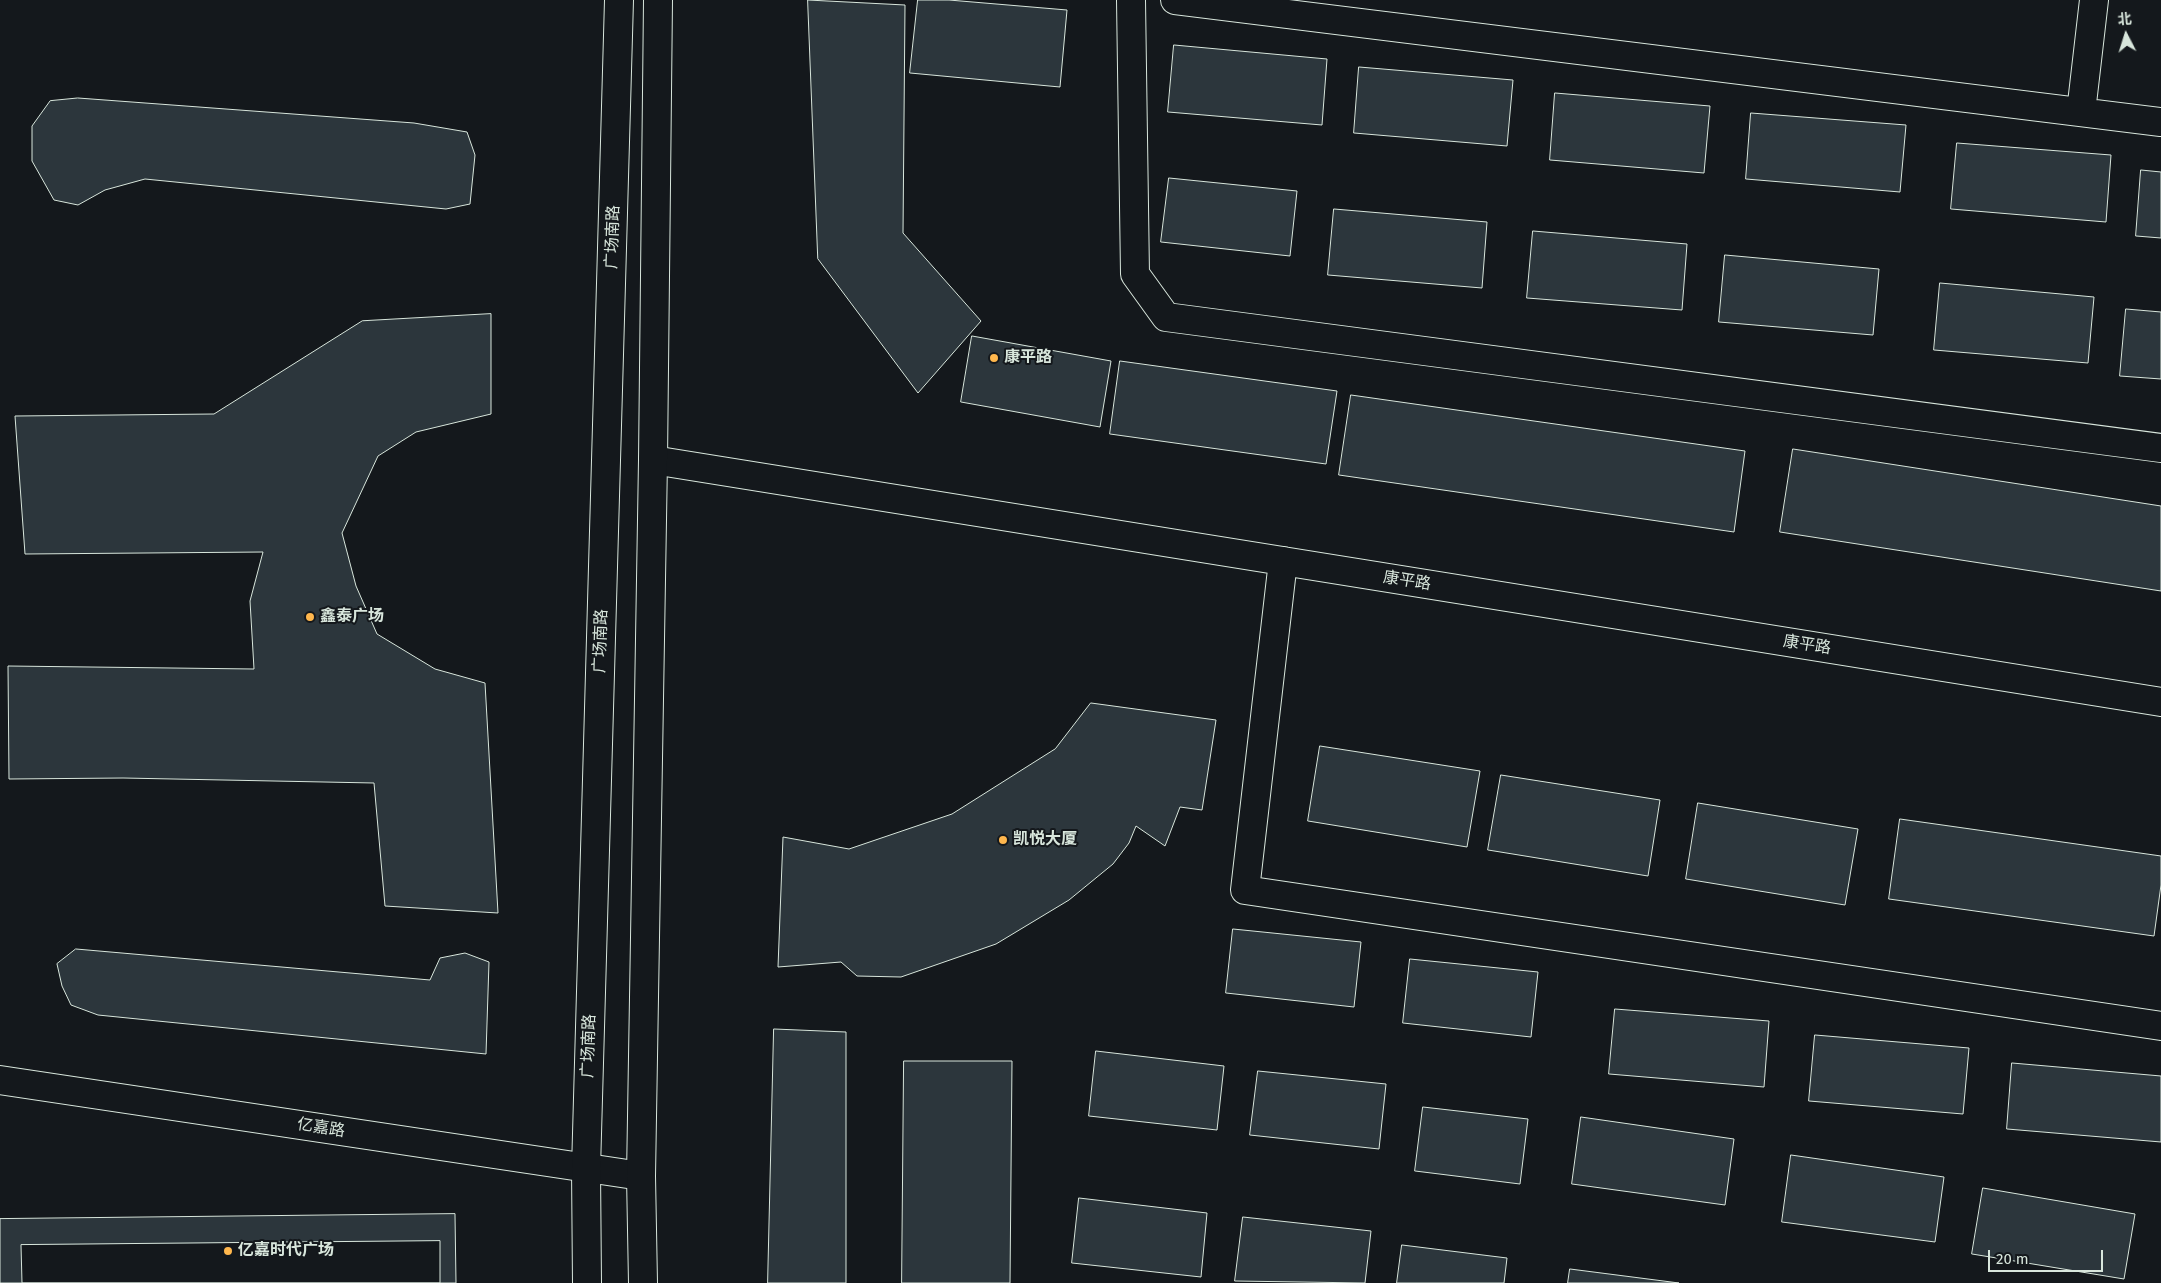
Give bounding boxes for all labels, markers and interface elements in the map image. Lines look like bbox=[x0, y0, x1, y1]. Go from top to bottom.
north arrow bbox=[2101, 10, 2151, 60]
text: 北 bbox=[2117, 10, 2132, 29]
street label: 广场南路 bbox=[602, 205, 624, 269]
place label: 康平路 bbox=[1004, 348, 1052, 368]
marker: 康平路 bbox=[988, 352, 1000, 364]
street label: 康平路 bbox=[1382, 568, 1432, 594]
place label: 鑫泰广场 bbox=[320, 607, 384, 627]
street label: 广场南路 bbox=[590, 609, 612, 673]
marker: 鑫泰广场 bbox=[304, 611, 316, 623]
street label: 康平路 bbox=[1782, 632, 1832, 658]
place label: 凯悦大厦 bbox=[1013, 830, 1077, 850]
marker: 凯悦大厦 bbox=[997, 834, 1009, 846]
street label: 广场南路 bbox=[578, 1014, 600, 1078]
street label: 亿嘉路 bbox=[296, 1115, 346, 1141]
scale bar bbox=[1991, 1240, 2106, 1272]
place label: 亿嘉时代广场 bbox=[238, 1241, 334, 1261]
marker: 亿嘉时代广场 bbox=[222, 1245, 234, 1257]
text: 20 m bbox=[1996, 1250, 2029, 1268]

